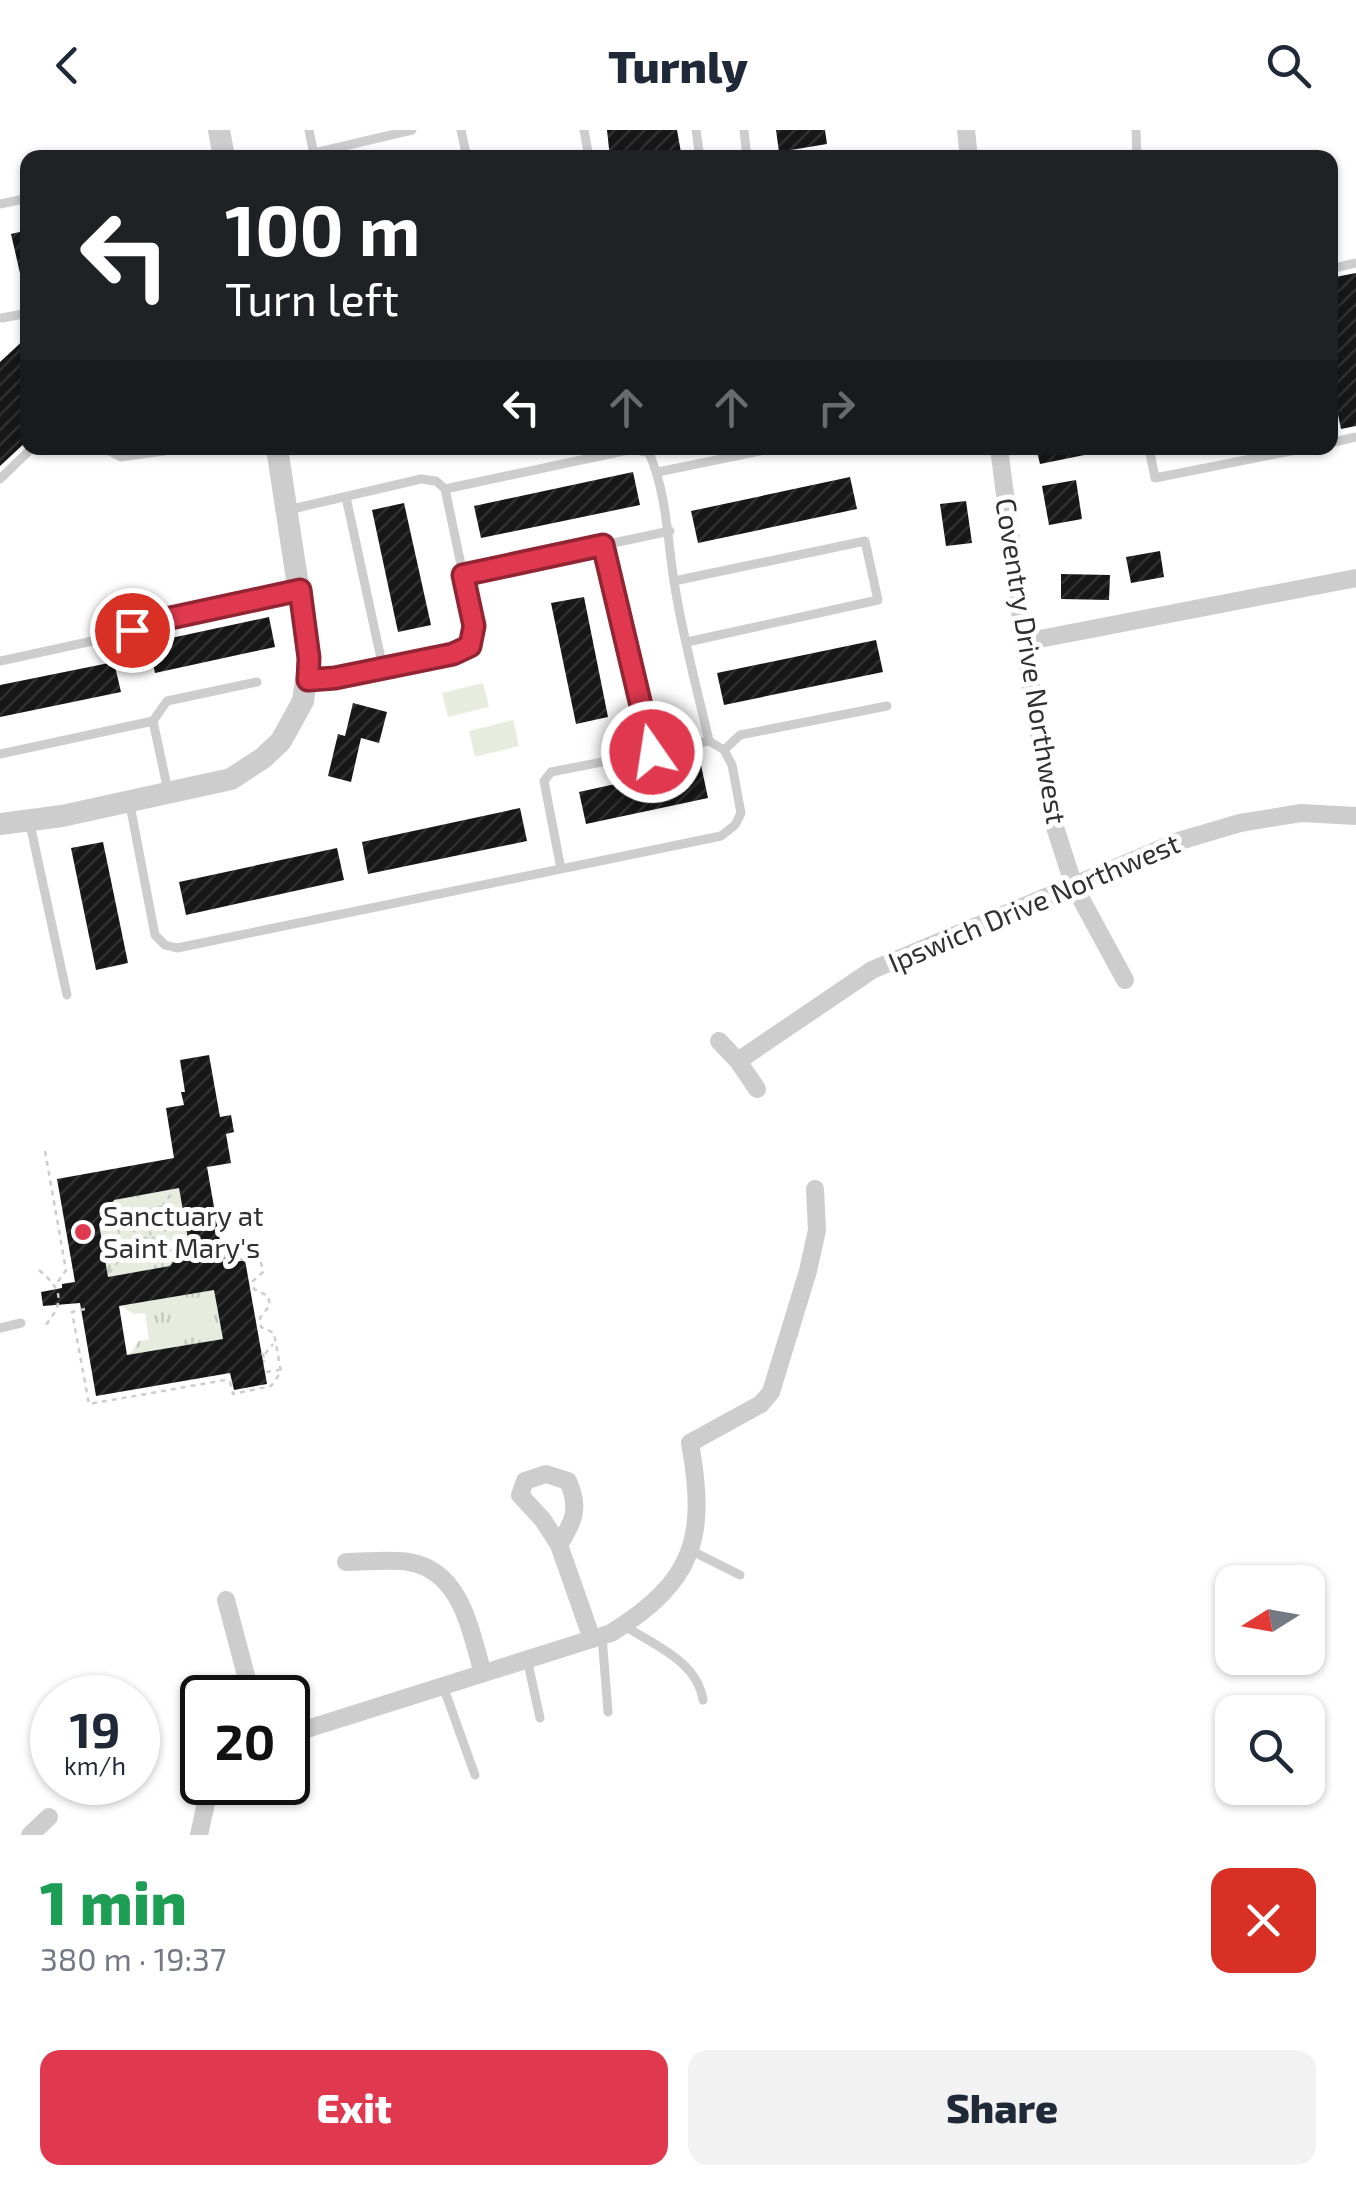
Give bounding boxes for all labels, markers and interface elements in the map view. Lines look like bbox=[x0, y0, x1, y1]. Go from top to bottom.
icon: back bbox=[40, 38, 95, 93]
text: Turnly bbox=[608, 38, 748, 92]
icon: search bbox=[1261, 38, 1316, 93]
text: 100 m bbox=[225, 186, 420, 270]
icon: left bbox=[60, 190, 190, 320]
text: Turn left bbox=[225, 271, 399, 325]
icon: left bbox=[494, 380, 549, 435]
icon: ahead bbox=[599, 380, 654, 435]
icon: ahead bbox=[704, 380, 759, 435]
icon: right bbox=[809, 380, 864, 435]
street label: Coventry Drive Northwest bbox=[989, 495, 1075, 826]
pin bbox=[90, 588, 175, 673]
icon: arrive bbox=[105, 603, 160, 658]
position arrow bbox=[600, 700, 704, 804]
street label: Ipswich Drive Northwest bbox=[883, 825, 1185, 979]
place label: Sanctuary at Saint Mary's bbox=[103, 1198, 264, 1264]
marker: Sanctuary at Saint Mary's bbox=[72, 1221, 94, 1243]
north arrow bbox=[1215, 1565, 1325, 1675]
map controls bbox=[1215, 1565, 1325, 1805]
speed limit sign: 20 bbox=[180, 1675, 310, 1805]
button: search bbox=[1215, 1695, 1325, 1805]
text: 19 bbox=[69, 1698, 121, 1758]
text: km/h bbox=[64, 1750, 126, 1780]
text: 1 min bbox=[40, 1865, 187, 1937]
button: close bbox=[1211, 1868, 1316, 1973]
text: 380 m · 19:37 bbox=[40, 1939, 226, 1977]
button: Exit bbox=[40, 2050, 668, 2165]
button: Share bbox=[688, 2050, 1316, 2165]

